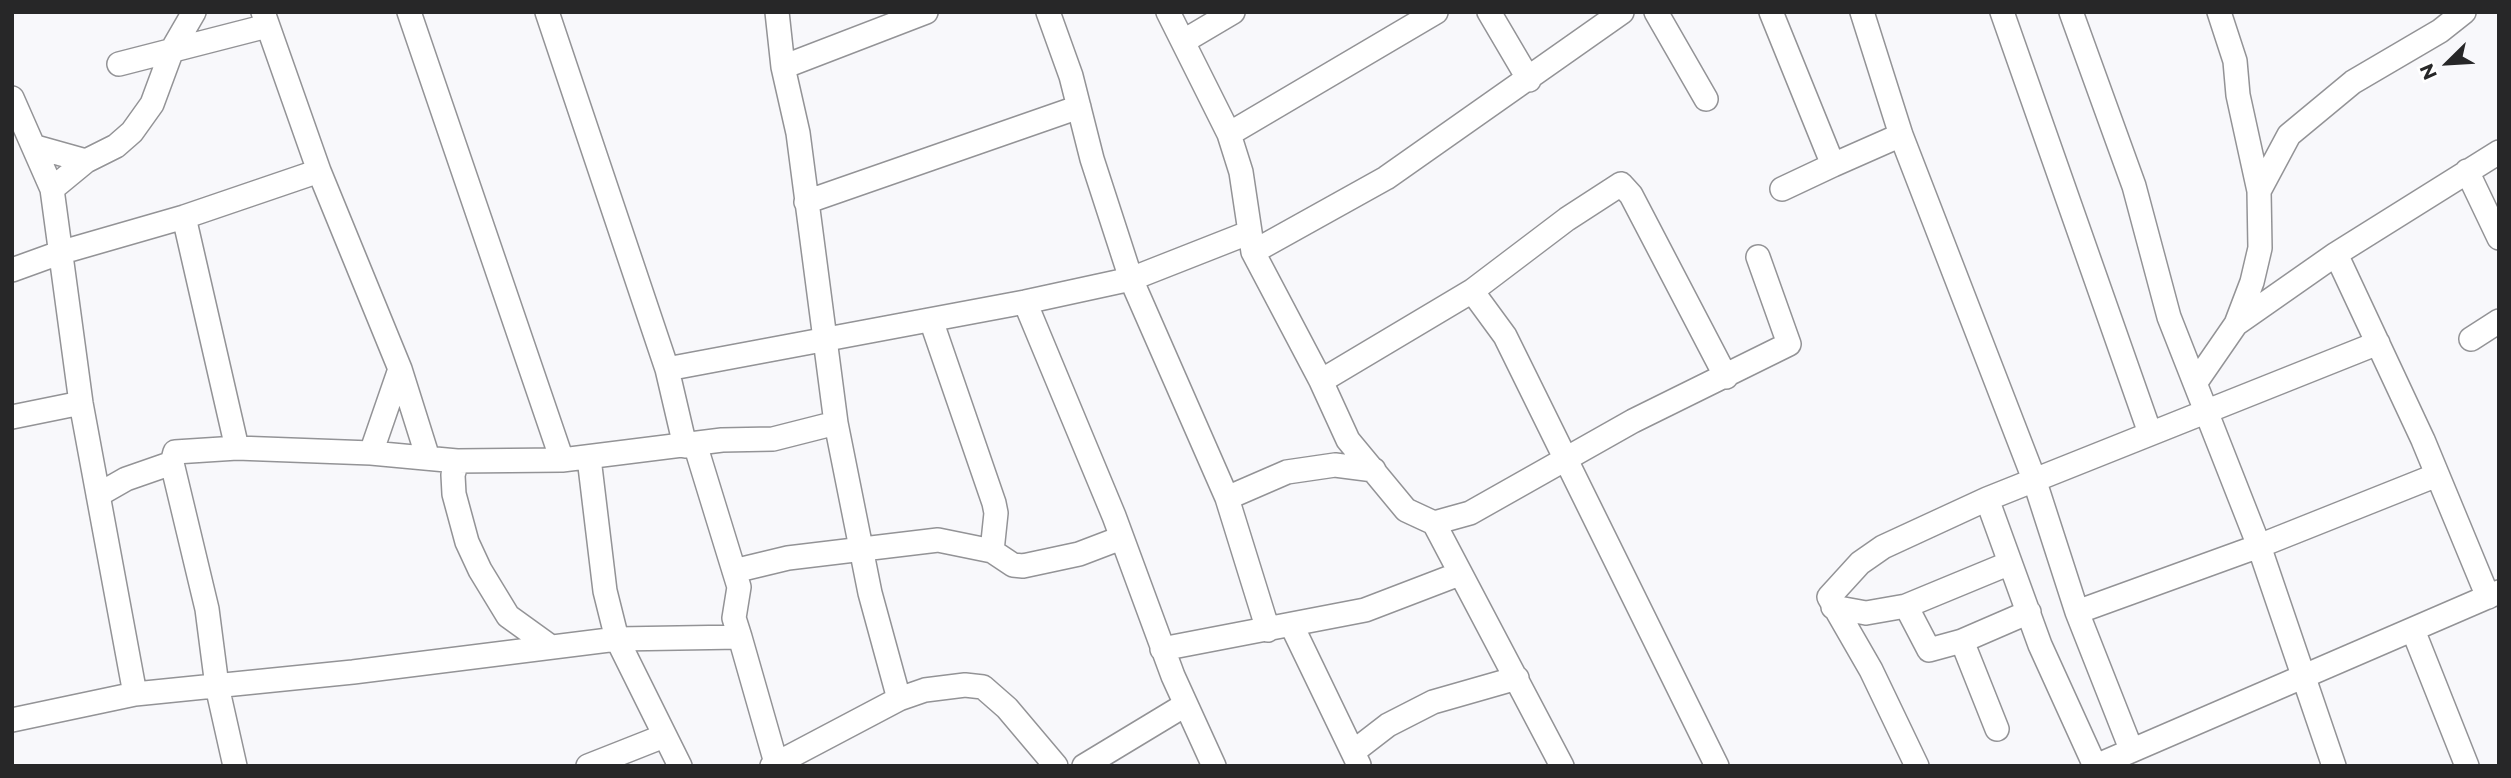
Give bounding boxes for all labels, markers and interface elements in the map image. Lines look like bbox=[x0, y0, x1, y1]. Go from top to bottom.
north arrow bbox=[2413, 28, 2483, 98]
text: N bbox=[2415, 60, 2442, 83]

